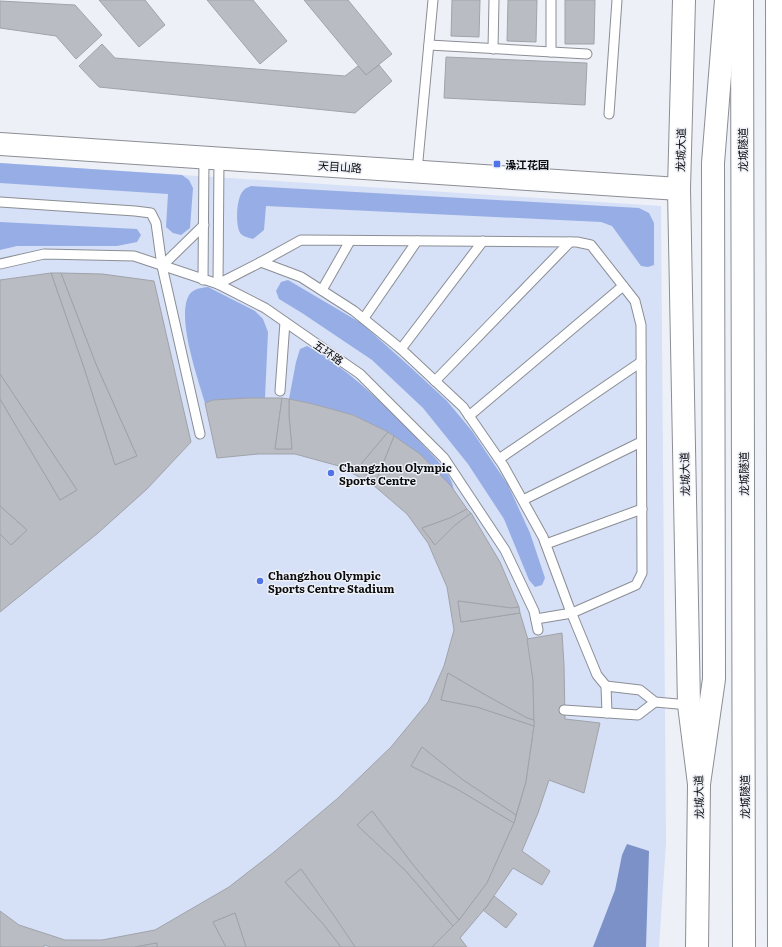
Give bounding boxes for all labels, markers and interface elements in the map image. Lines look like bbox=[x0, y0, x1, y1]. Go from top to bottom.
street label: 龙城大道 bbox=[672, 128, 688, 172]
street label: 龙城隧道 bbox=[734, 128, 750, 172]
street label: 天目山路 bbox=[317, 156, 363, 176]
place label: 澡江花园 bbox=[505, 156, 549, 172]
marker: 澡江花园 bbox=[492, 159, 502, 169]
street label: 五环路 bbox=[311, 336, 347, 368]
street label: 龙城大道 bbox=[676, 452, 692, 496]
street label: 龙城隧道 bbox=[735, 452, 751, 496]
place label: Changzhou Olympic Sports Centre bbox=[339, 459, 452, 488]
marker: Changzhou Olympic Sports Centre bbox=[326, 468, 336, 478]
place label: Changzhou Olympic Sports Centre Stadium bbox=[268, 567, 394, 596]
marker: Changzhou Olympic Sports Centre Stadium bbox=[255, 576, 265, 586]
street label: 龙城大道 bbox=[690, 775, 706, 819]
street label: 龙城隧道 bbox=[736, 775, 752, 819]

